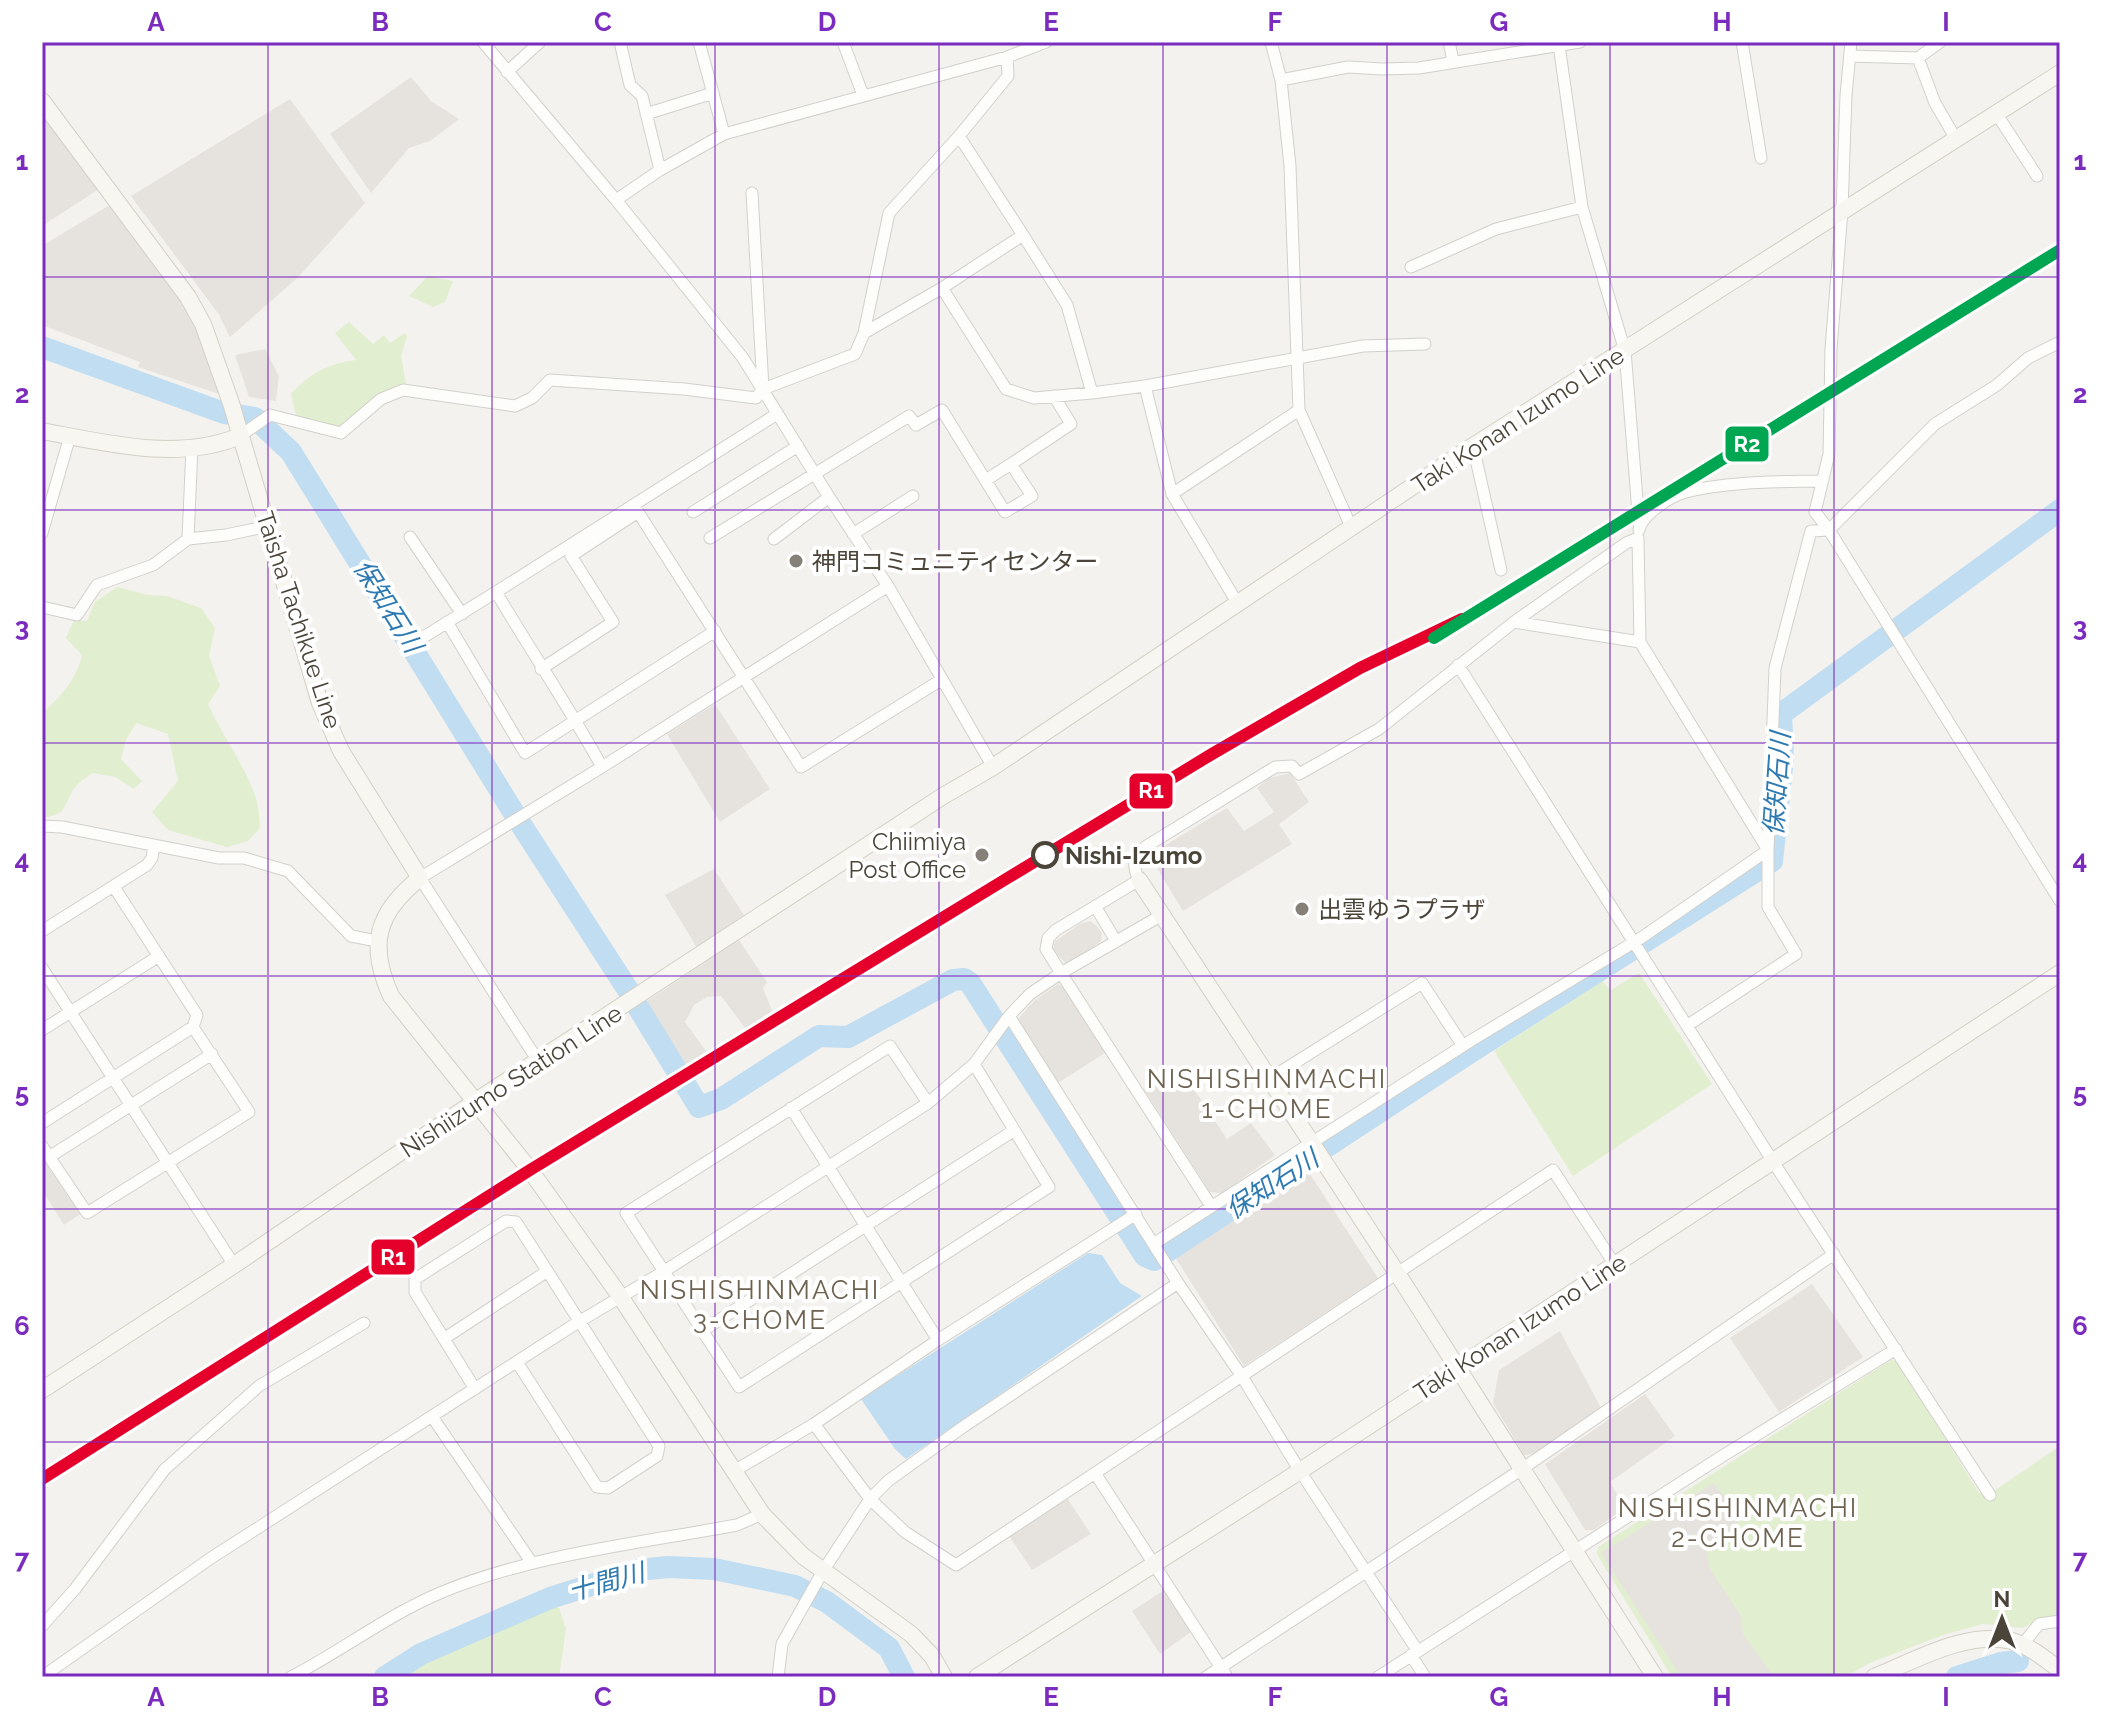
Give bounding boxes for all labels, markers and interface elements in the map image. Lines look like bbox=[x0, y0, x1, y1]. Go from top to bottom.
text: A bbox=[147, 7, 165, 37]
text: B bbox=[371, 7, 389, 37]
text: C bbox=[594, 7, 612, 37]
text: D bbox=[818, 7, 836, 37]
text: E bbox=[1043, 7, 1059, 37]
text: F bbox=[1268, 7, 1283, 37]
text: G bbox=[1490, 7, 1508, 37]
text: H bbox=[1712, 7, 1732, 37]
text: I bbox=[1942, 7, 1950, 37]
text: 1 bbox=[16, 146, 29, 176]
text: 1 bbox=[2074, 146, 2087, 176]
street label: Taki Konan Izumo Line bbox=[1406, 341, 1630, 499]
text: 2 bbox=[15, 379, 29, 409]
text: 2 bbox=[2073, 379, 2087, 409]
line badge: R2 bbox=[1724, 425, 1770, 463]
text: R2 bbox=[1733, 431, 1761, 457]
street label: Taisha Tachikue Line bbox=[250, 508, 348, 732]
place label: 神門コミュニティセンター bbox=[812, 547, 1099, 576]
marker: 神門コミュニティセンター bbox=[787, 552, 805, 570]
water label: 保知石川 bbox=[348, 554, 430, 661]
text: 3 bbox=[15, 612, 29, 642]
text: 3 bbox=[2073, 612, 2087, 642]
water label: 保知石川 bbox=[1758, 728, 1796, 837]
line badge: R1 bbox=[1128, 772, 1174, 810]
text: R1 bbox=[1138, 777, 1164, 803]
place label: Chiimiya Post Office bbox=[848, 827, 966, 884]
place label: Nishi-Izumo bbox=[1065, 841, 1202, 870]
marker: Nishi-Izumo bbox=[1032, 842, 1058, 868]
text: 4 bbox=[15, 845, 29, 875]
text: 4 bbox=[2073, 845, 2087, 875]
marker: Chiimiya Post Office bbox=[973, 846, 991, 864]
place label: 出雲ゆうプラザ bbox=[1318, 895, 1486, 924]
marker: 出雲ゆうプラザ bbox=[1293, 900, 1311, 918]
street label: Nishiizumo Station Line bbox=[395, 998, 627, 1164]
district label: NISHISHINMACHI 1-CHOME bbox=[1147, 1064, 1387, 1124]
text: 5 bbox=[15, 1078, 29, 1108]
text: 5 bbox=[2073, 1078, 2087, 1108]
water label: 保知石川 bbox=[1220, 1141, 1326, 1225]
line badge: R1 bbox=[370, 1238, 416, 1276]
text: R1 bbox=[380, 1244, 406, 1270]
street label: Taki Konan Izumo Line bbox=[1408, 1248, 1632, 1406]
district label: NISHISHINMACHI 3-CHOME bbox=[640, 1275, 880, 1335]
text: 6 bbox=[14, 1311, 30, 1341]
text: 6 bbox=[2072, 1311, 2088, 1341]
district label: NISHISHINMACHI 2-CHOME bbox=[1618, 1493, 1858, 1553]
text: 7 bbox=[15, 1544, 30, 1574]
text: 7 bbox=[2073, 1544, 2088, 1574]
water label: 十間川 bbox=[564, 1557, 650, 1607]
north arrow bbox=[1962, 1579, 2042, 1659]
text: N bbox=[1994, 1586, 2010, 1612]
text: A bbox=[147, 1682, 165, 1712]
text: B bbox=[371, 1682, 389, 1712]
text: C bbox=[594, 1682, 612, 1712]
text: D bbox=[818, 1682, 836, 1712]
text: E bbox=[1043, 1682, 1059, 1712]
text: F bbox=[1268, 1682, 1283, 1712]
text: G bbox=[1490, 1682, 1508, 1712]
text: H bbox=[1712, 1682, 1732, 1712]
text: I bbox=[1942, 1682, 1950, 1712]

